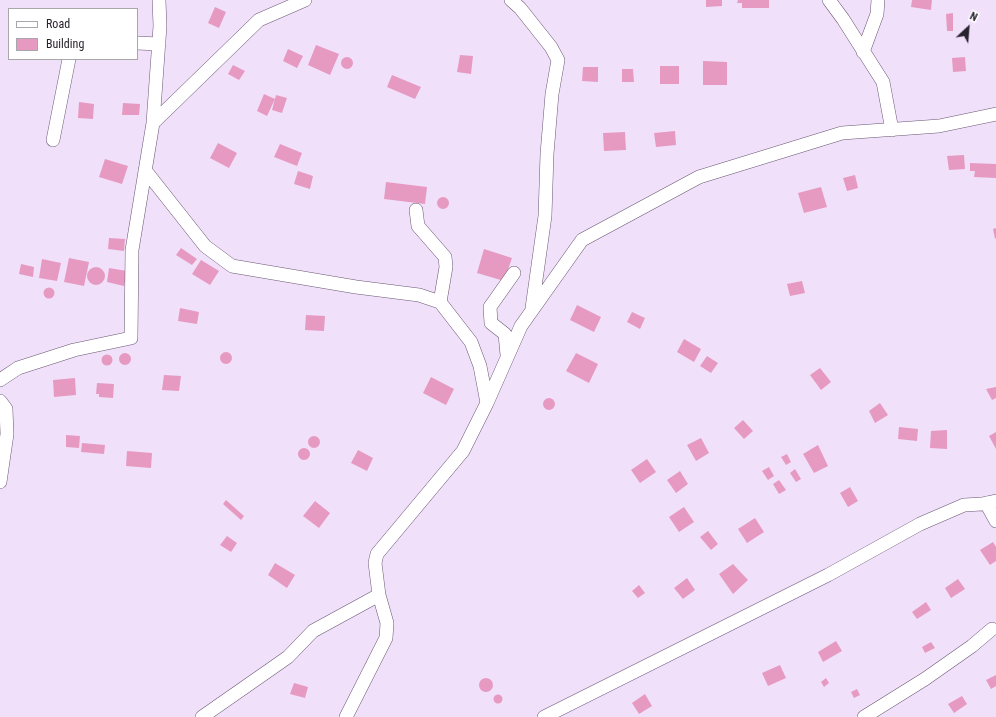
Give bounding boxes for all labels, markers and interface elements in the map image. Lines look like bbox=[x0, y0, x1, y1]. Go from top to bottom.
legend bbox=[8, 8, 138, 60]
north arrow bbox=[948, 8, 988, 48]
text: N bbox=[968, 9, 979, 24]
text: Road bbox=[46, 17, 70, 31]
text: Building bbox=[46, 37, 84, 51]

